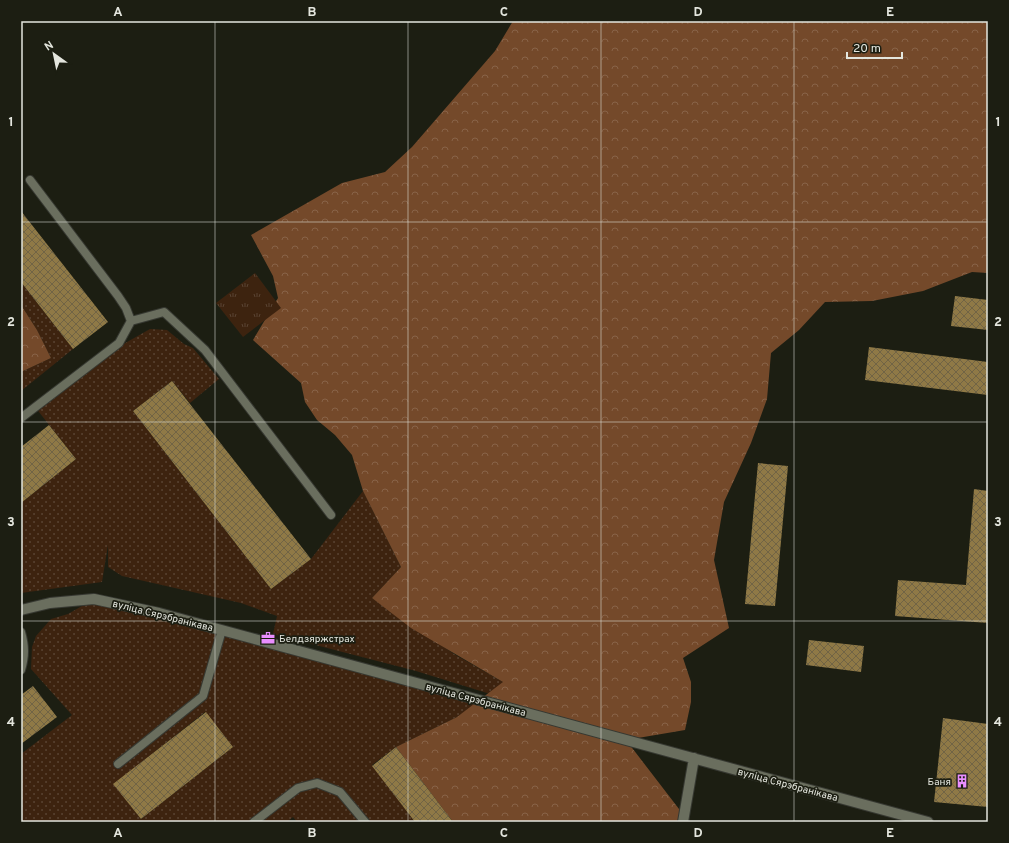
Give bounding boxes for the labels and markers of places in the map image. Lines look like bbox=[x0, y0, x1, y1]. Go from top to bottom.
office icon: Белдзяржстрах bbox=[260, 630, 276, 646]
place label: Белдзяржстрах bbox=[279, 633, 355, 646]
building icon: Баня bbox=[954, 773, 970, 789]
place label: Баня bbox=[928, 776, 951, 789]

